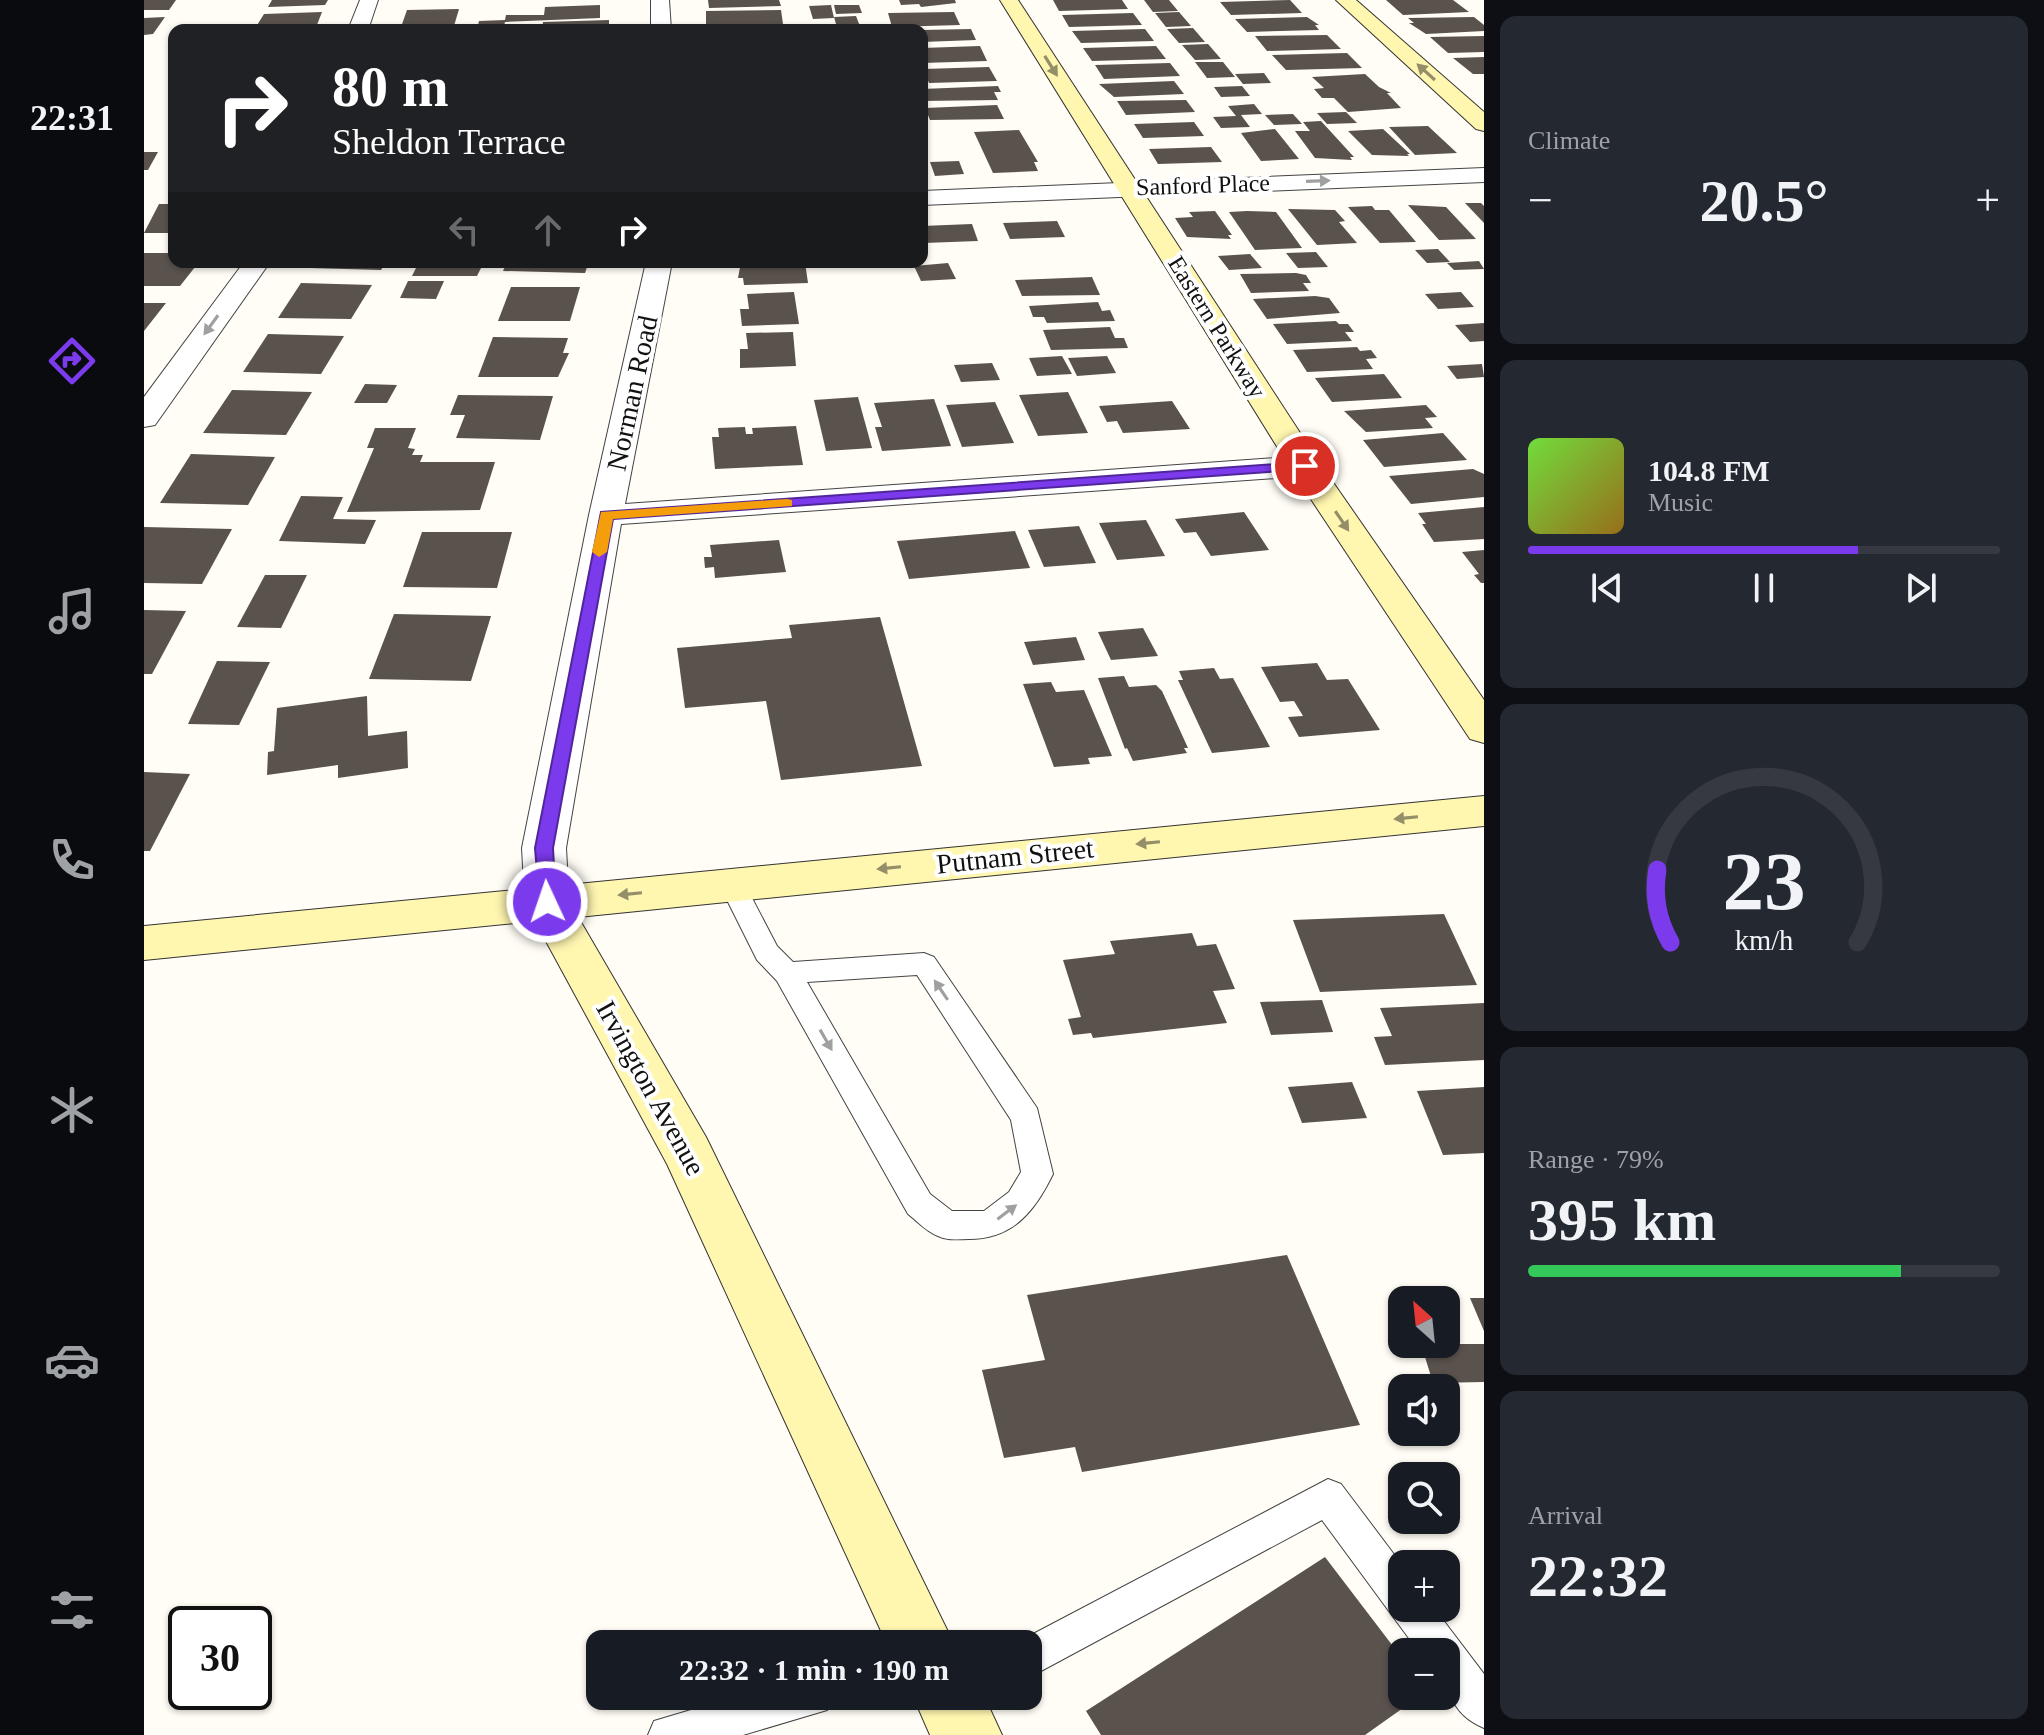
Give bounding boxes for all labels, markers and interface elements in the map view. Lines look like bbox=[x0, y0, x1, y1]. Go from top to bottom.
one-way arrow bbox=[1043, 55, 1057, 77]
icon: right bbox=[200, 56, 304, 160]
text: 80 m bbox=[332, 56, 449, 118]
one-way arrow bbox=[1417, 64, 1436, 82]
text: 22:31 bbox=[30, 98, 114, 138]
text: Sheldon Terrace bbox=[332, 122, 566, 162]
text: Climate bbox=[1528, 126, 1610, 155]
text: 20.5° bbox=[1700, 168, 1829, 234]
street label: Sanford Place bbox=[1136, 170, 1270, 200]
one-way arrow bbox=[1306, 174, 1331, 187]
text: − bbox=[1528, 176, 1553, 225]
text: + bbox=[1975, 176, 2000, 225]
icon: left bbox=[442, 208, 486, 252]
icon: ahead bbox=[526, 208, 570, 252]
icon: right bbox=[610, 208, 654, 252]
street label: Eastern Parkway bbox=[1163, 251, 1271, 403]
street label: Norman Road bbox=[600, 313, 664, 473]
one-way arrow bbox=[204, 315, 219, 336]
icon: directions bbox=[44, 333, 100, 389]
pin bbox=[1271, 432, 1339, 500]
icon: arrive bbox=[1283, 444, 1327, 488]
text: 104.8 FM bbox=[1648, 454, 1770, 487]
text: Music bbox=[1648, 488, 1713, 517]
one-way arrow bbox=[1334, 510, 1349, 531]
icon: previous bbox=[1585, 566, 1629, 610]
icon: pause bbox=[1742, 566, 1786, 610]
icon: next bbox=[1899, 566, 1943, 610]
icon: music bbox=[44, 583, 100, 639]
one-way arrow bbox=[1393, 812, 1418, 825]
icon: phone bbox=[44, 832, 100, 888]
street label: Putnam Street bbox=[935, 832, 1095, 880]
text: 23 bbox=[1722, 835, 1806, 927]
one-way arrow bbox=[1135, 837, 1160, 850]
position arrow bbox=[505, 860, 589, 944]
one-way arrow bbox=[876, 862, 901, 875]
one-way arrow bbox=[617, 887, 642, 900]
text: km/h bbox=[1735, 926, 1793, 957]
one-way arrow bbox=[934, 979, 949, 1000]
street label: Irvington Avenue bbox=[590, 995, 712, 1181]
one-way arrow bbox=[819, 1029, 832, 1052]
icon: climate bbox=[44, 1082, 100, 1138]
text: Range · 79% bbox=[1528, 1145, 1664, 1174]
text: 395 km bbox=[1528, 1187, 1716, 1253]
one-way arrow bbox=[997, 1204, 1017, 1220]
north arrow bbox=[1388, 1286, 1460, 1358]
map controls bbox=[1388, 1286, 1460, 1710]
icon: car bbox=[44, 1332, 100, 1388]
button: sound bbox=[1388, 1374, 1460, 1446]
button: search bbox=[1388, 1462, 1460, 1534]
text: Arrival bbox=[1528, 1501, 1603, 1530]
text: 22:32 bbox=[1528, 1543, 1668, 1609]
button: + bbox=[1388, 1550, 1460, 1622]
icon: filters bbox=[44, 1582, 100, 1638]
speed limit sign: 30 bbox=[168, 1606, 272, 1710]
button: − bbox=[1388, 1638, 1460, 1710]
text: 22:32 · 1 min · 190 m bbox=[679, 1653, 949, 1686]

